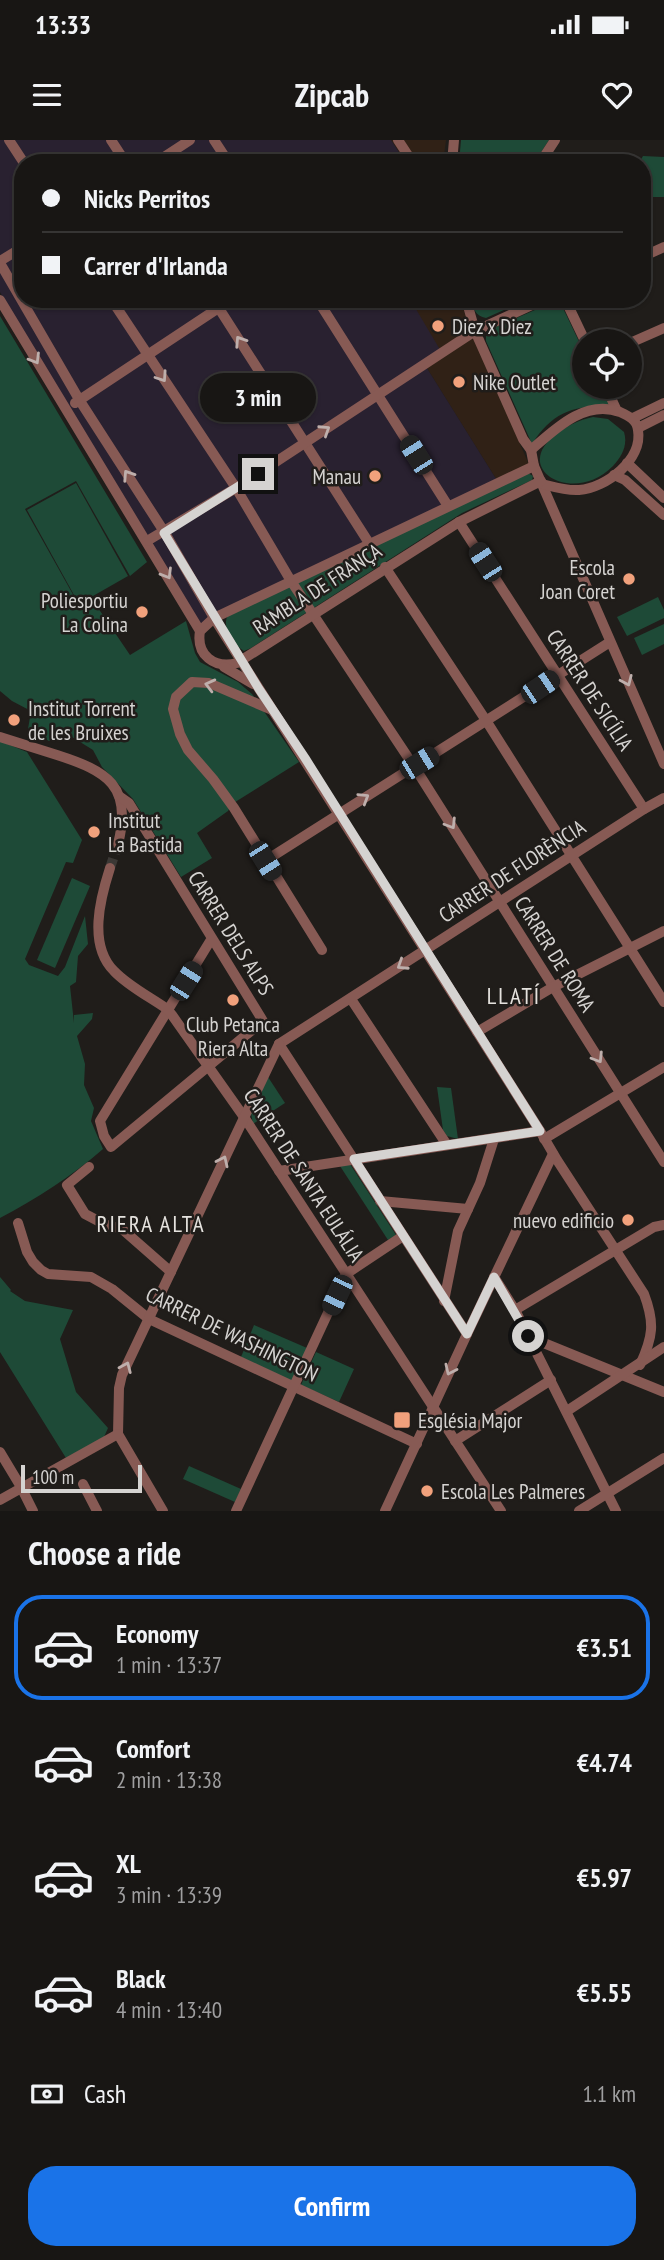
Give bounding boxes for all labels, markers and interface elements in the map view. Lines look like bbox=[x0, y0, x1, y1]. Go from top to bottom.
text: 13:33 bbox=[35, 8, 91, 41]
text: Zipcab bbox=[295, 74, 369, 116]
icon: menu bbox=[28, 76, 66, 114]
icon: heart bbox=[598, 76, 636, 114]
text: Nicks Perritos bbox=[84, 182, 210, 215]
text: Carrer d'Irlanda bbox=[84, 249, 228, 282]
place label: Diez x Diez bbox=[452, 313, 532, 340]
marker: Diez x Diez bbox=[430, 318, 446, 334]
map controls bbox=[572, 329, 642, 399]
button: locate bbox=[572, 329, 642, 399]
one-way arrow bbox=[236, 336, 248, 349]
one-way arrow bbox=[27, 351, 40, 364]
one-way arrow bbox=[154, 369, 166, 382]
place label: Nike Outlet bbox=[473, 369, 556, 396]
callout: 3 min bbox=[200, 372, 316, 422]
marker: Nike Outlet bbox=[451, 374, 467, 390]
text: 3 min bbox=[235, 383, 281, 412]
one-way arrow bbox=[317, 425, 330, 438]
car bbox=[396, 432, 437, 478]
route end bbox=[242, 458, 274, 490]
place label: Manau bbox=[312, 463, 361, 490]
marker: Manau bbox=[367, 468, 383, 484]
one-way arrow bbox=[123, 470, 136, 483]
street label: RAMBLA DE FRANÇA bbox=[247, 537, 387, 641]
car bbox=[465, 539, 506, 585]
place label: Escola Joan Coret bbox=[539, 554, 615, 605]
one-way arrow bbox=[158, 566, 171, 579]
marker: Escola Joan Coret bbox=[621, 571, 637, 587]
place label: Poliesportiu La Colina bbox=[41, 587, 128, 638]
marker: Poliesportiu La Colina bbox=[134, 604, 150, 620]
street label: CARRER DE SICÍLIA bbox=[541, 624, 639, 756]
car bbox=[517, 667, 564, 707]
one-way arrow bbox=[619, 674, 633, 687]
one-way arrow bbox=[204, 679, 216, 693]
place label: Institut Torrent de les Bruixes bbox=[28, 695, 136, 746]
marker: Institut Torrent de les Bruixes bbox=[6, 712, 22, 728]
car bbox=[396, 743, 443, 783]
one-way arrow bbox=[356, 793, 369, 806]
place label: Institut La Bastida bbox=[108, 807, 183, 858]
street label: CARRER DE FLORÈNCIA bbox=[433, 813, 591, 929]
one-way arrow bbox=[442, 816, 455, 829]
marker: Institut La Bastida bbox=[86, 824, 102, 840]
car bbox=[245, 838, 286, 884]
street label: CARRER DELS ALPS bbox=[182, 866, 280, 1000]
street label: CARRER DE ROMA bbox=[509, 891, 601, 1017]
one-way arrow bbox=[396, 957, 409, 970]
car bbox=[166, 958, 207, 1004]
district label: LLATÍ bbox=[487, 981, 541, 1010]
marker: Club Petanca Riera Alta bbox=[225, 992, 241, 1008]
place label: Club Petanca Riera Alta bbox=[186, 1011, 280, 1062]
one-way arrow bbox=[589, 1050, 602, 1063]
street label: CARRER DE SANTA EULÁLIA bbox=[238, 1083, 370, 1267]
one-way arrow bbox=[215, 1156, 229, 1168]
place label: nuevo edificio bbox=[513, 1207, 614, 1234]
district label: RIERA ALTA bbox=[96, 1209, 206, 1238]
marker: nuevo edificio bbox=[620, 1212, 636, 1228]
car bbox=[319, 1272, 356, 1318]
street label: CARRER DE WASHINGTON bbox=[141, 1281, 323, 1387]
route start bbox=[512, 1320, 544, 1352]
one-way arrow bbox=[118, 1361, 132, 1373]
one-way arrow bbox=[444, 1363, 458, 1375]
place label: Església Major bbox=[418, 1407, 523, 1434]
marker: Església Major bbox=[392, 1410, 412, 1430]
scale bar bbox=[21, 1462, 142, 1494]
text: 100 m bbox=[32, 1465, 74, 1489]
place label: Escola Les Palmeres bbox=[441, 1478, 585, 1505]
marker: Escola Les Palmeres bbox=[419, 1483, 435, 1499]
text: Choose a ride bbox=[28, 1532, 181, 1574]
icon: car bbox=[32, 1616, 95, 1679]
text: Economy bbox=[116, 1617, 198, 1650]
text: €3.51 bbox=[577, 1631, 632, 1664]
text: 1 min · 13:37 bbox=[116, 1650, 222, 1679]
icon: car bbox=[32, 1731, 95, 1794]
text: Comfort bbox=[116, 1732, 190, 1765]
text: €4.74 bbox=[577, 1746, 632, 1779]
text: 2 min · 13:38 bbox=[116, 1765, 222, 1794]
icon: car bbox=[32, 1846, 95, 1909]
text: XL bbox=[116, 1847, 141, 1880]
text: €5.97 bbox=[577, 1861, 632, 1894]
text: 3 min · 13:39 bbox=[116, 1880, 222, 1909]
icon: car bbox=[32, 1961, 95, 2024]
text: Black bbox=[116, 1962, 166, 1995]
text: €5.55 bbox=[577, 1976, 632, 2009]
text: 4 min · 13:40 bbox=[116, 1995, 222, 2024]
icon: cash bbox=[28, 2075, 66, 2113]
text: Cash bbox=[84, 2077, 126, 2110]
text: 1.1 km bbox=[582, 2079, 636, 2108]
button: Confirm bbox=[28, 2166, 636, 2246]

